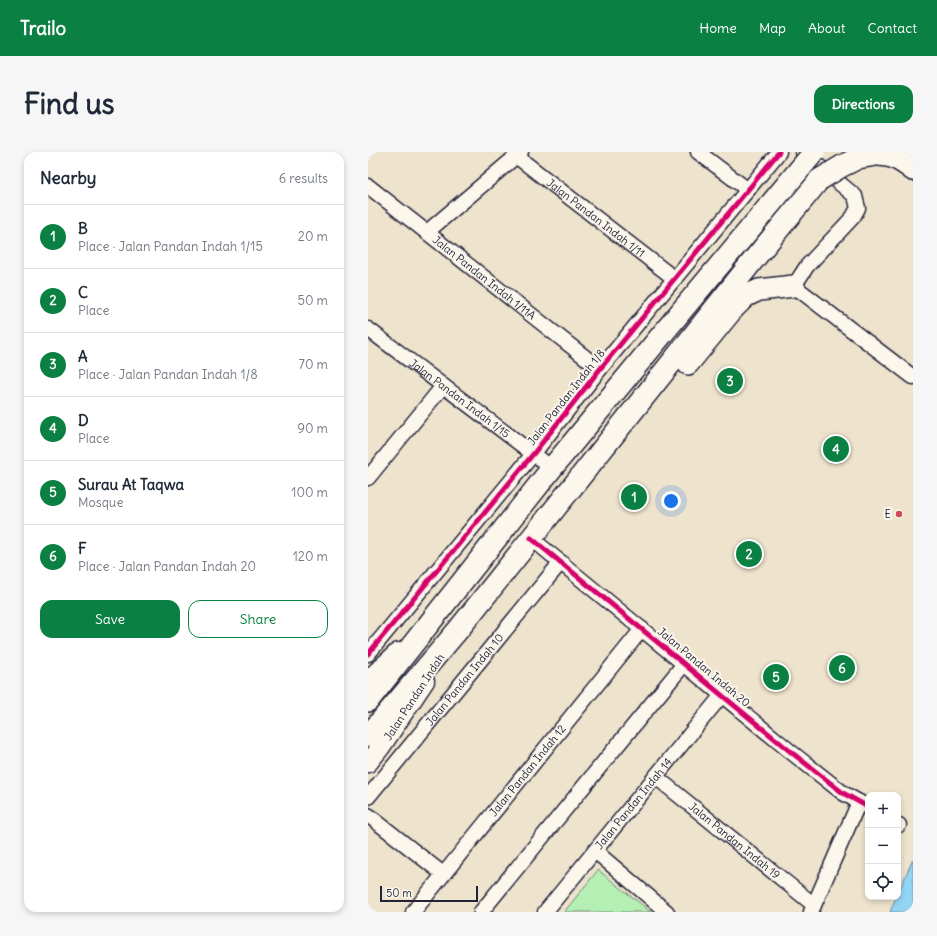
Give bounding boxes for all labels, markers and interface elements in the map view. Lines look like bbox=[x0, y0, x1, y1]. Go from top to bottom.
text: Trailo bbox=[20, 16, 66, 40]
text: Home bbox=[699, 19, 737, 37]
text: Map bbox=[759, 19, 786, 37]
text: About bbox=[808, 19, 846, 37]
text: Contact bbox=[868, 19, 917, 37]
button: Directions bbox=[814, 85, 913, 123]
text: Find us bbox=[24, 86, 115, 122]
text: Nearby bbox=[40, 167, 96, 189]
text: 6 results bbox=[279, 170, 328, 187]
street label: Jalan Pandan Indah 1/11 bbox=[544, 175, 648, 260]
text: B bbox=[78, 219, 88, 238]
text: 1 bbox=[50, 228, 56, 245]
text: 20 m bbox=[298, 228, 328, 245]
street label: Jalan Pandan Indah 1/11A bbox=[430, 233, 539, 323]
text: Place · Jalan Pandan Indah 1/15 bbox=[78, 238, 263, 255]
text: C bbox=[78, 283, 88, 302]
text: 2 bbox=[49, 292, 57, 309]
text: 50 m bbox=[297, 292, 328, 309]
text: Place bbox=[78, 302, 109, 319]
street label: Jalan Pandan Indah 1/8 bbox=[524, 346, 608, 448]
text: A bbox=[78, 347, 88, 366]
text: 3 bbox=[49, 356, 57, 373]
text: 70 m bbox=[299, 356, 328, 373]
street label: Jalan Pandan Indah 1/15 bbox=[407, 356, 513, 441]
text: Place · Jalan Pandan Indah 1/8 bbox=[78, 366, 258, 383]
pin: 3 bbox=[717, 366, 743, 396]
text: D bbox=[78, 411, 89, 430]
text: 4 bbox=[49, 420, 57, 437]
text: 90 m bbox=[297, 420, 328, 437]
text: Place bbox=[78, 430, 109, 447]
pin: 4 bbox=[823, 434, 849, 464]
text: Surau At Taqwa bbox=[78, 475, 184, 494]
pin: 1 bbox=[621, 482, 647, 512]
text: 5 bbox=[49, 484, 57, 501]
text: 100 m bbox=[291, 484, 328, 501]
your location bbox=[661, 491, 681, 511]
text: Mosque bbox=[78, 494, 123, 511]
place label: E bbox=[885, 507, 891, 521]
marker: E bbox=[894, 509, 904, 519]
text: F bbox=[78, 539, 87, 558]
pin: 2 bbox=[736, 539, 762, 569]
text: 6 bbox=[49, 548, 57, 565]
text: 120 m bbox=[293, 548, 328, 565]
text: Place · Jalan Pandan Indah 20 bbox=[78, 558, 256, 575]
button: Save bbox=[40, 600, 180, 638]
button: Share bbox=[188, 600, 328, 638]
street label: Jalan Pandan Indah 20 bbox=[655, 624, 753, 710]
street label: Jalan Pandan Indah 10 bbox=[423, 631, 506, 728]
street label: Jalan Pandan Indah bbox=[381, 651, 447, 743]
pin: 6 bbox=[829, 653, 855, 683]
pin: 5 bbox=[763, 662, 789, 692]
street label: Jalan Pandan Indah 12 bbox=[486, 722, 569, 819]
street label: Jalan Pandan Indah 14 bbox=[592, 755, 675, 852]
map controls bbox=[865, 792, 901, 900]
button: + bbox=[865, 792, 901, 828]
street label: Jalan Pandan Indah 19 bbox=[686, 799, 783, 882]
button: − bbox=[865, 828, 901, 864]
button: locate bbox=[865, 864, 901, 900]
scale bar bbox=[380, 884, 478, 903]
text: 50 m bbox=[386, 886, 412, 900]

